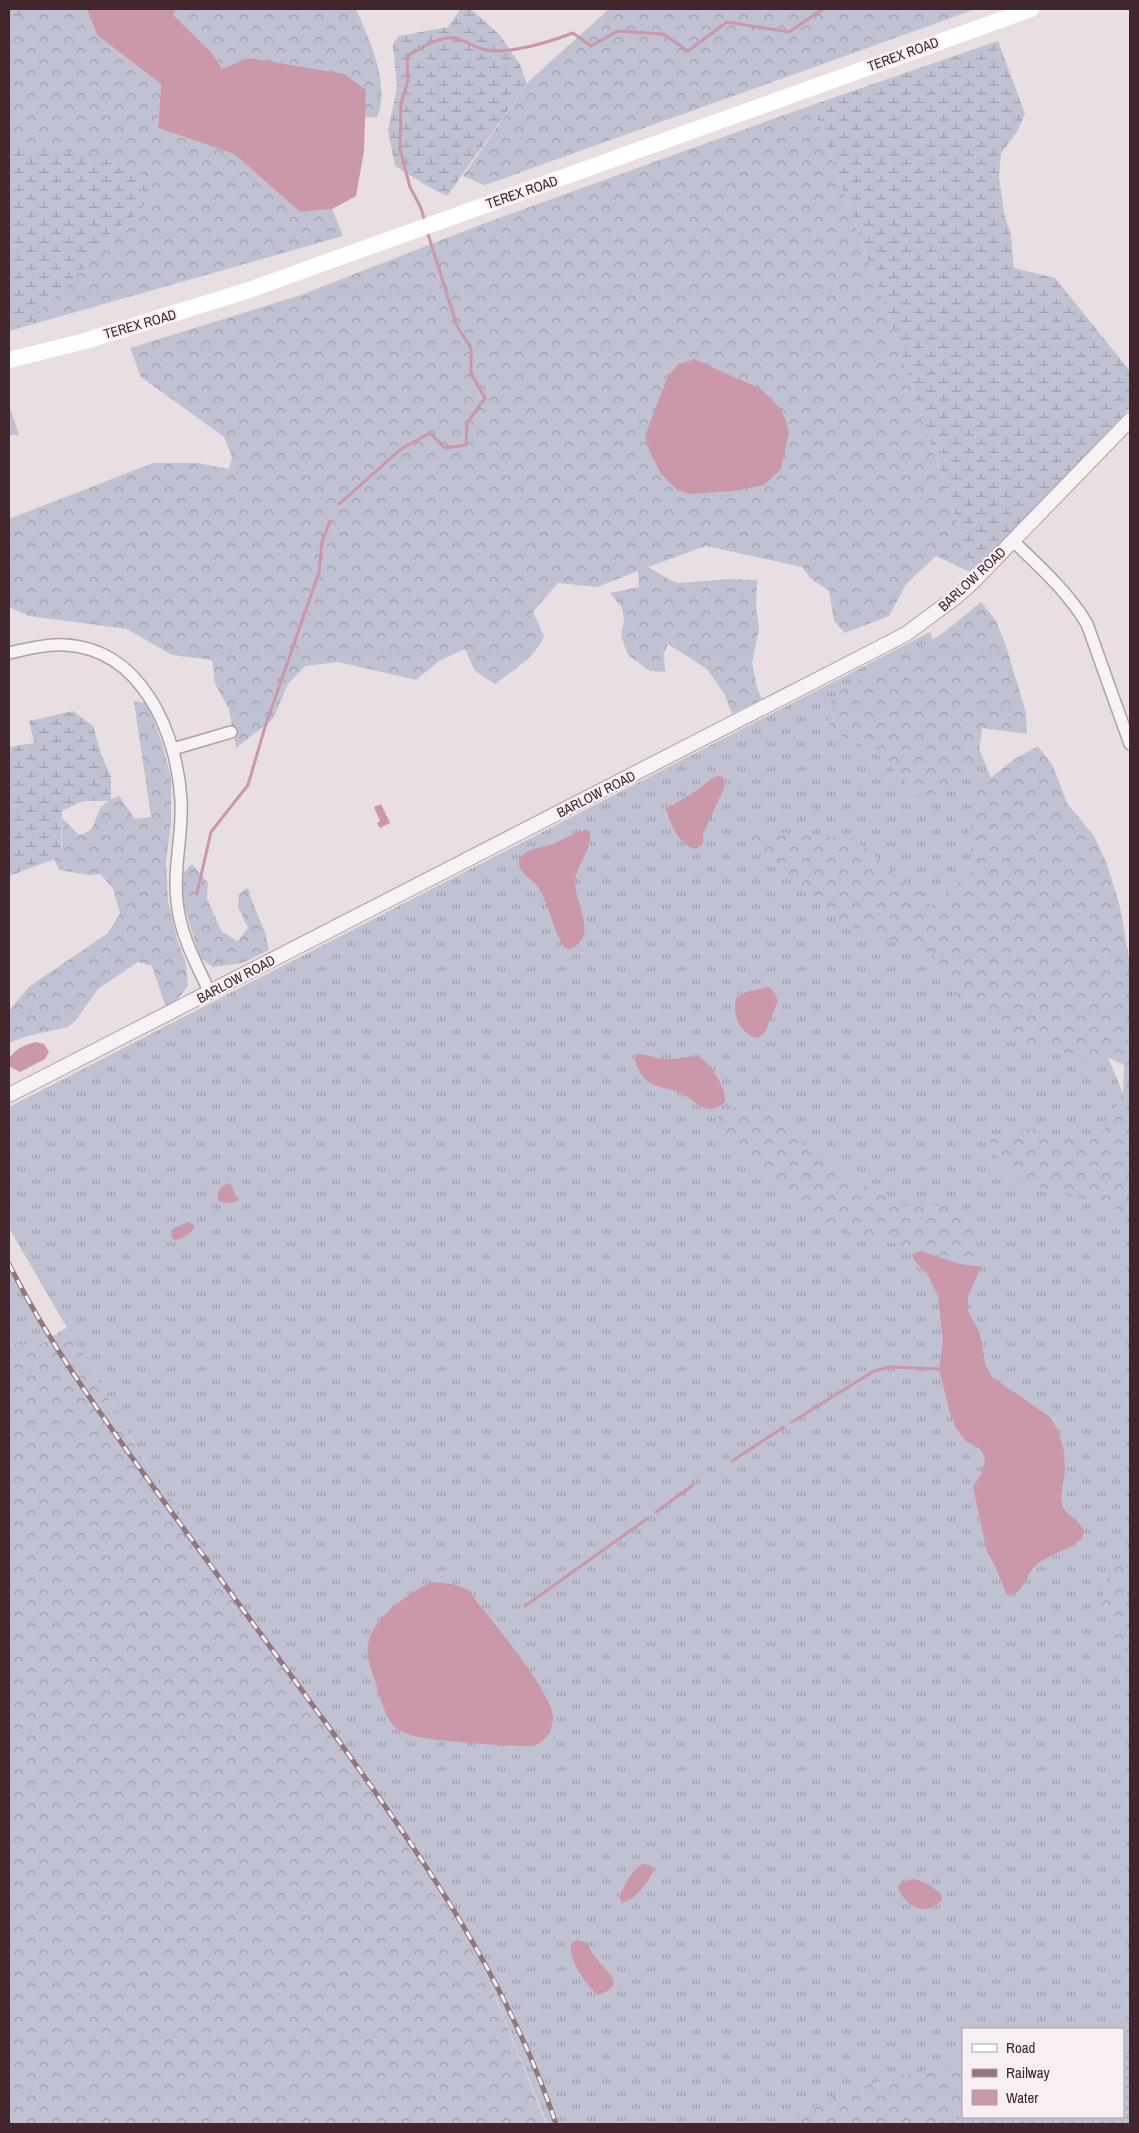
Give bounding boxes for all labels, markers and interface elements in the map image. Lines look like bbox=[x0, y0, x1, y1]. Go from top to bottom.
street label: TEREX ROAD bbox=[865, 33, 941, 75]
street label: TEREX ROAD bbox=[484, 171, 560, 213]
street label: TEREX ROAD bbox=[102, 305, 178, 343]
street label: BARLOW ROAD bbox=[934, 543, 1010, 615]
street label: BARLOW ROAD bbox=[554, 766, 638, 822]
street label: BARLOW ROAD bbox=[194, 951, 278, 1007]
legend bbox=[962, 2028, 1124, 2118]
text: Road bbox=[1006, 2037, 1035, 2058]
text: Railway bbox=[1006, 2062, 1051, 2083]
text: Water bbox=[1006, 2087, 1038, 2108]

